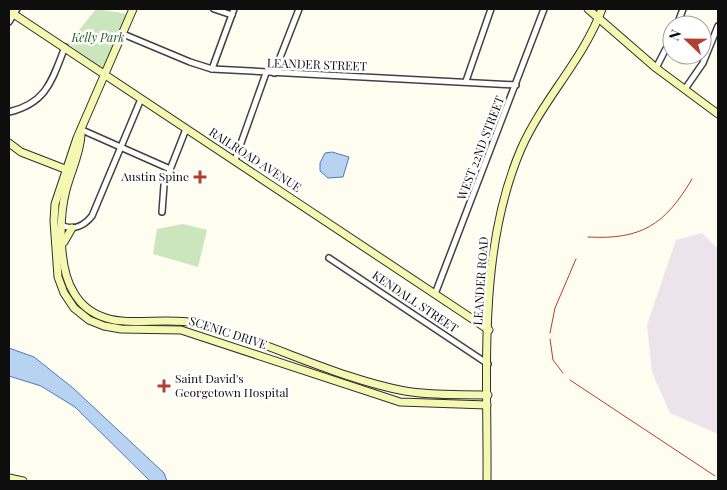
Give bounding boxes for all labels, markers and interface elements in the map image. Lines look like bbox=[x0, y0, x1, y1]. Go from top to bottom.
north arrow bbox=[662, 15, 712, 65]
text: N bbox=[664, 27, 685, 43]
park label: Kelly Park bbox=[71, 29, 124, 45]
street label: LEANDER STREET bbox=[267, 54, 368, 74]
street label: WEST 22ND STREET bbox=[452, 93, 507, 203]
street label: RAILROAD AVENUE bbox=[206, 123, 305, 195]
place label: Austin Spine bbox=[120, 168, 189, 184]
marker: Austin Spine bbox=[193, 170, 207, 184]
street label: LEANDER ROAD bbox=[469, 236, 491, 326]
street label: KENDALL STREET bbox=[370, 267, 462, 336]
street label: SCENIC DRIVE bbox=[187, 312, 269, 352]
place label: Saint David's Georgetown Hospital bbox=[175, 370, 289, 400]
marker: Saint David's Georgetown Hospital bbox=[157, 379, 171, 393]

